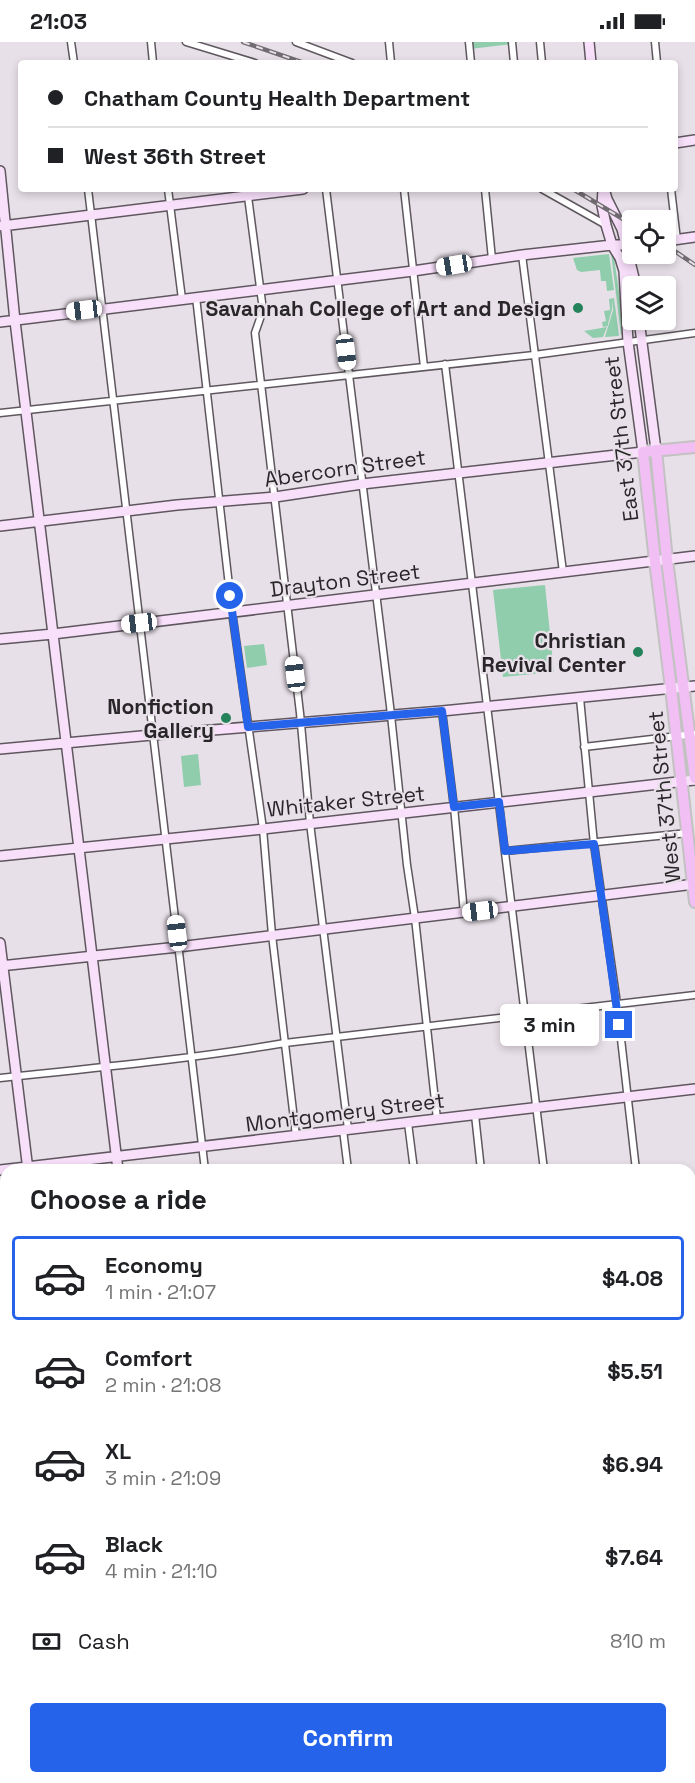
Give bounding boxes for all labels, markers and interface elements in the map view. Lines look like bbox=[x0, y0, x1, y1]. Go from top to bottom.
text: 21:03 bbox=[30, 7, 87, 35]
text: Chatham County Health Department bbox=[84, 84, 470, 112]
text: West 36th Street bbox=[84, 142, 266, 170]
map controls bbox=[622, 210, 676, 330]
button: locate bbox=[622, 210, 676, 264]
car bbox=[435, 253, 473, 277]
button: layers bbox=[622, 276, 676, 330]
place label: Savannah College of Art and Design bbox=[205, 295, 566, 322]
car bbox=[65, 299, 103, 321]
marker: Savannah College of Art and Design bbox=[571, 301, 585, 315]
car bbox=[335, 333, 357, 371]
street label: East 37th Street bbox=[597, 355, 645, 523]
street label: Abercorn Street bbox=[263, 443, 427, 493]
street label: Drayton Street bbox=[268, 557, 422, 603]
route start bbox=[216, 582, 243, 609]
car bbox=[120, 612, 158, 634]
place label: Christian Revival Center bbox=[482, 627, 626, 678]
marker: Christian Revival Center bbox=[631, 645, 645, 659]
car bbox=[284, 655, 306, 693]
place label: Nonfiction Gallery bbox=[107, 693, 214, 744]
street label: West 37th Street bbox=[642, 710, 686, 884]
marker: Nonfiction Gallery bbox=[219, 711, 233, 725]
street label: Whitaker Street bbox=[266, 779, 426, 823]
car bbox=[461, 900, 499, 922]
car bbox=[166, 914, 188, 952]
callout: 3 min bbox=[499, 1004, 598, 1046]
route end bbox=[605, 1011, 632, 1038]
text: 3 min bbox=[524, 1012, 575, 1038]
street label: Montgomery Street bbox=[244, 1086, 446, 1138]
text: Choose a ride bbox=[30, 1182, 207, 1217]
icon: car bbox=[33, 1251, 87, 1305]
text: Economy bbox=[105, 1251, 203, 1279]
text: $4.08 bbox=[602, 1264, 663, 1292]
text: 1 min · 21:07 bbox=[105, 1279, 216, 1305]
icon: car bbox=[33, 1344, 87, 1398]
text: Comfort bbox=[105, 1344, 193, 1372]
text: $5.51 bbox=[607, 1357, 663, 1385]
text: 2 min · 21:08 bbox=[105, 1372, 221, 1398]
icon: car bbox=[33, 1437, 87, 1491]
text: XL bbox=[105, 1437, 131, 1465]
text: $6.94 bbox=[602, 1450, 663, 1478]
text: 3 min · 21:09 bbox=[105, 1465, 221, 1491]
icon: car bbox=[33, 1530, 87, 1584]
text: Black bbox=[105, 1530, 163, 1558]
text: $7.64 bbox=[605, 1543, 663, 1571]
text: 4 min · 21:10 bbox=[105, 1558, 218, 1584]
icon: cash bbox=[30, 1625, 63, 1658]
text: Cash bbox=[78, 1627, 130, 1655]
text: 810 m bbox=[610, 1628, 666, 1654]
button: Confirm bbox=[30, 1703, 666, 1772]

